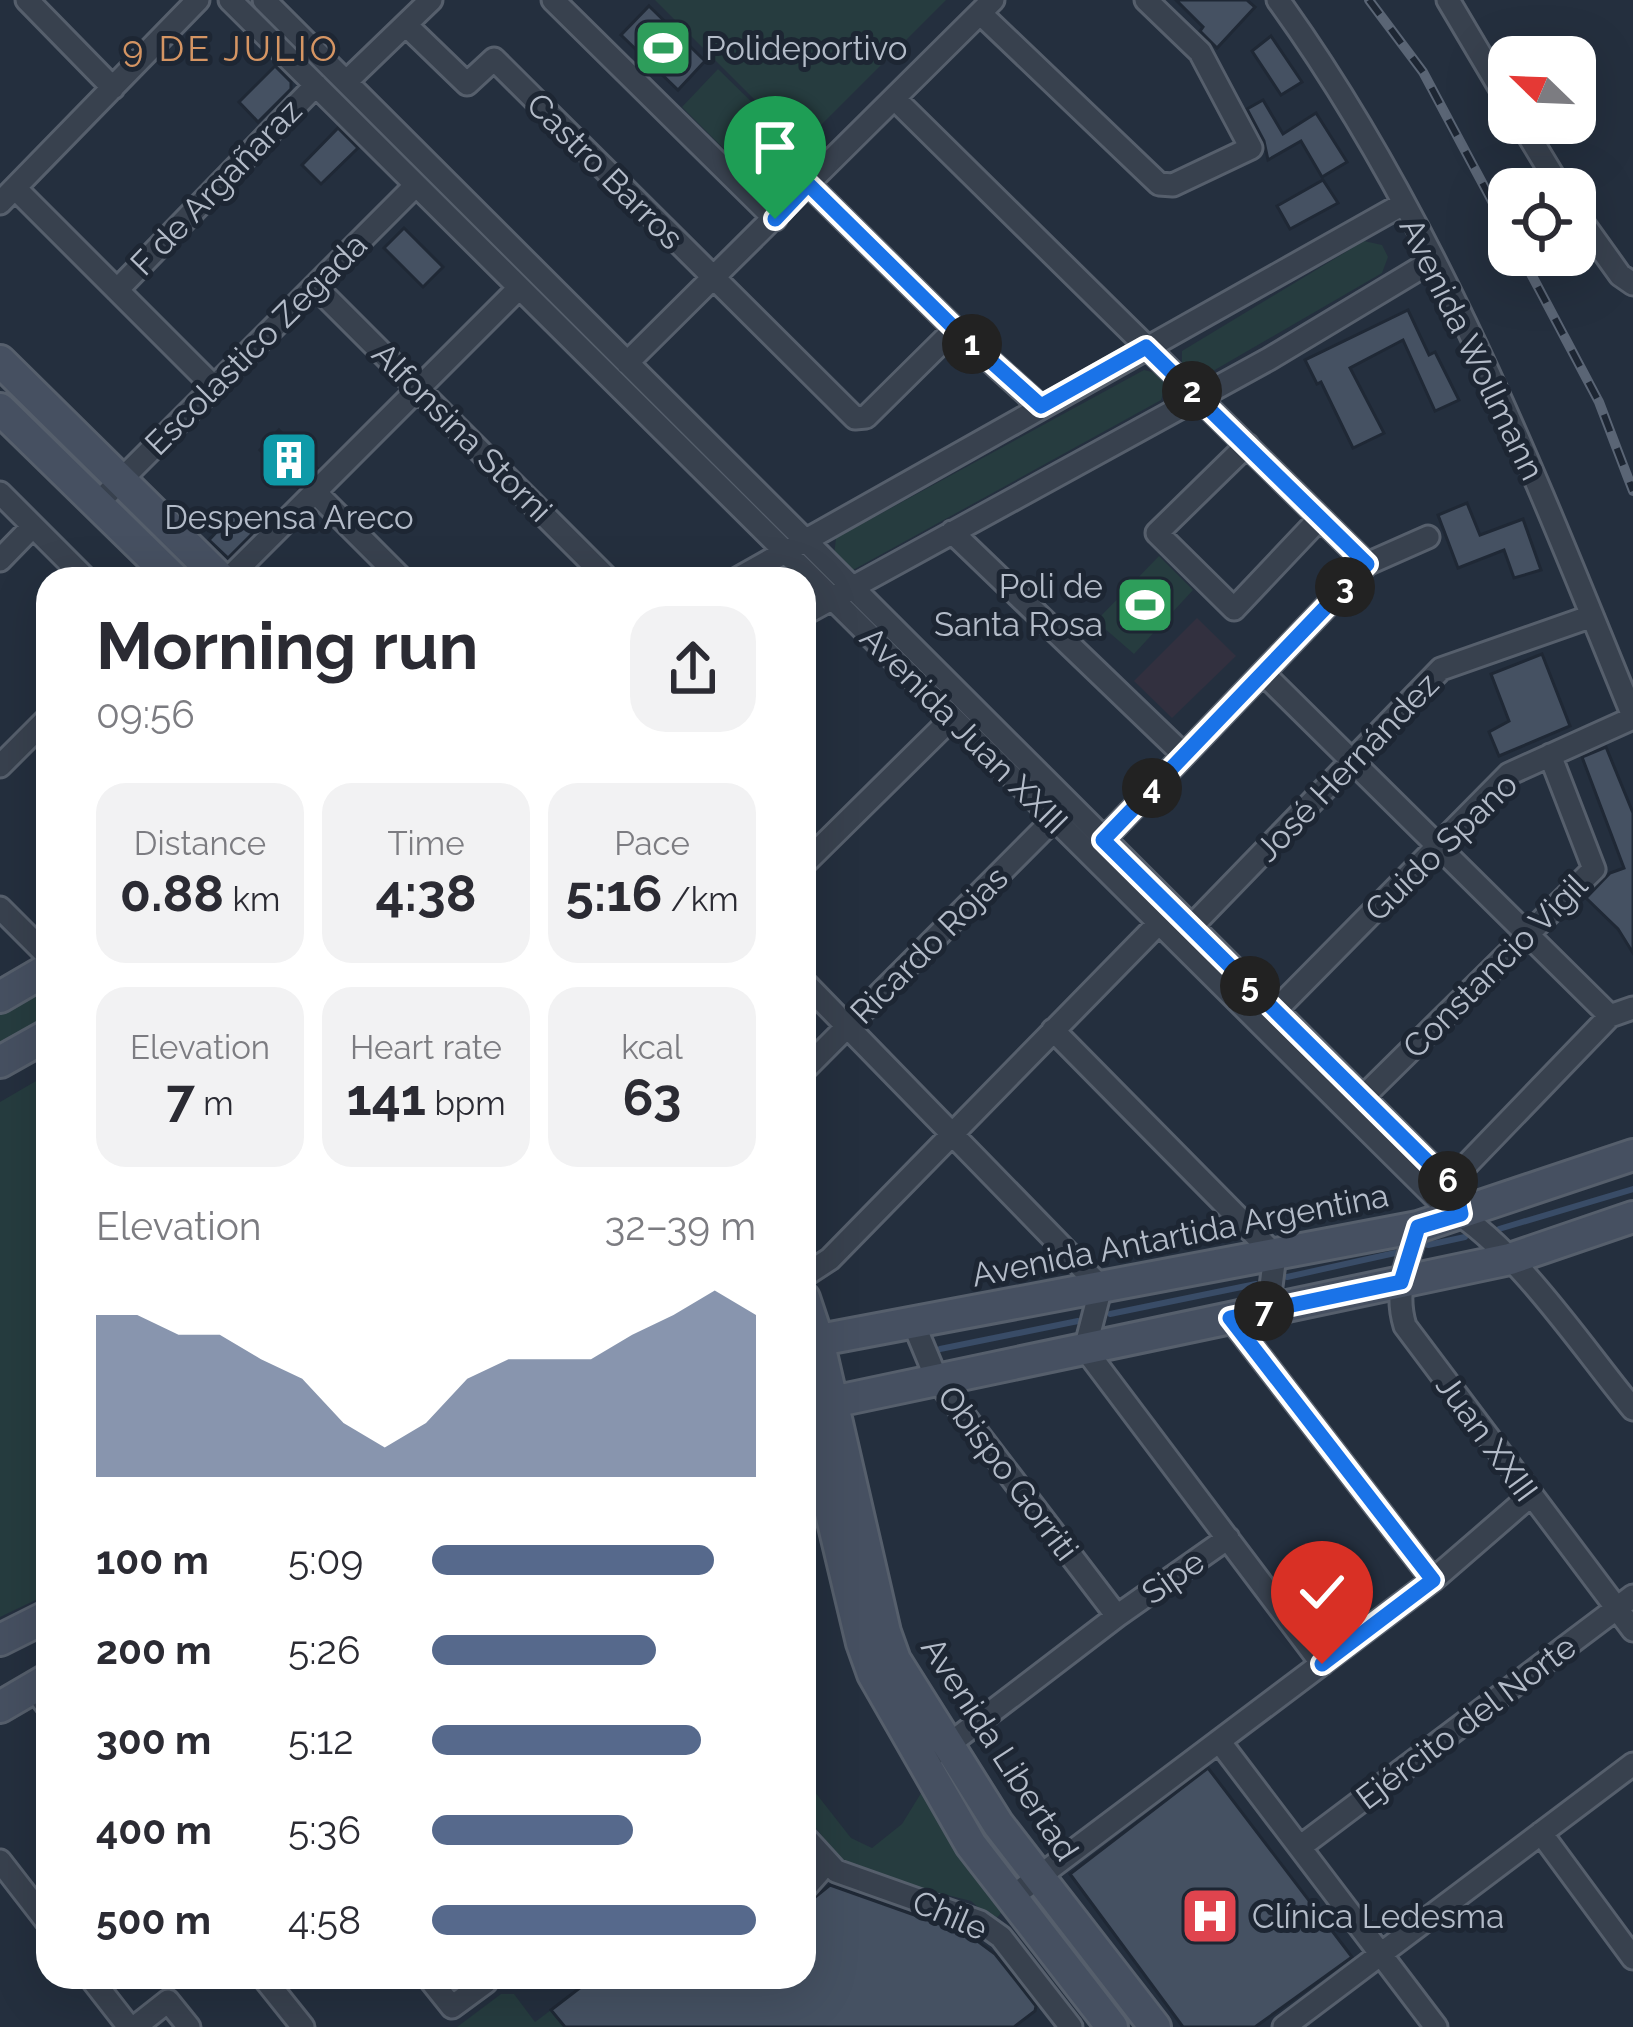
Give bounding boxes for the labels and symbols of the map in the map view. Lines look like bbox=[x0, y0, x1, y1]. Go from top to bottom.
sports icon: Polideportivo bbox=[632, 17, 694, 79]
district label: 9 DE JULIO bbox=[122, 27, 340, 69]
place label: Polideportivo bbox=[705, 29, 907, 68]
north arrow bbox=[1488, 36, 1596, 144]
street label: Castro Barros bbox=[519, 85, 691, 257]
street label: F de Argañaraz bbox=[122, 91, 310, 283]
pin bbox=[724, 96, 826, 219]
street label: Avenida Wollmann bbox=[1392, 212, 1552, 486]
street label: Escolastico Zegada bbox=[137, 225, 375, 463]
pin: 1 bbox=[942, 314, 1002, 374]
street label: Alfonsina Storni bbox=[364, 334, 560, 530]
pin: 2 bbox=[1162, 361, 1222, 421]
building icon: Despensa Areco bbox=[258, 429, 320, 491]
place label: Despensa Areco bbox=[164, 498, 414, 537]
pin: 3 bbox=[1315, 557, 1375, 617]
place label: Poli de Santa Rosa bbox=[934, 567, 1103, 644]
sports icon: Poli de Santa Rosa bbox=[1114, 574, 1176, 636]
street label: Avenida Juan XXIII bbox=[852, 618, 1076, 842]
street label: José Hernández bbox=[1247, 665, 1447, 869]
pin: 4 bbox=[1122, 758, 1182, 818]
street label: Guido Spano bbox=[1357, 765, 1525, 929]
street label: Ricardo Rojas bbox=[842, 858, 1016, 1032]
street label: Constancio Vigil bbox=[1395, 865, 1596, 1066]
pin: 5 bbox=[1220, 956, 1280, 1016]
pin: 6 bbox=[1418, 1151, 1478, 1211]
street label: Avenida Antartida Argentina bbox=[968, 1175, 1392, 1295]
pin: 7 bbox=[1234, 1281, 1294, 1341]
street label: Juan XXIII bbox=[1428, 1367, 1546, 1509]
street label: Obispo Gorriti bbox=[930, 1378, 1086, 1568]
pin bbox=[1271, 1541, 1373, 1664]
street label: Sipe bbox=[1134, 1542, 1212, 1612]
street label: Ejército del Norte bbox=[1348, 1627, 1584, 1817]
street label: Avenida Libertad bbox=[913, 1630, 1087, 1868]
street label: Chile bbox=[907, 1882, 993, 1948]
hospital icon: Clínica Ledesma bbox=[1179, 1885, 1241, 1947]
place label: Clínica Ledesma bbox=[1252, 1897, 1504, 1936]

